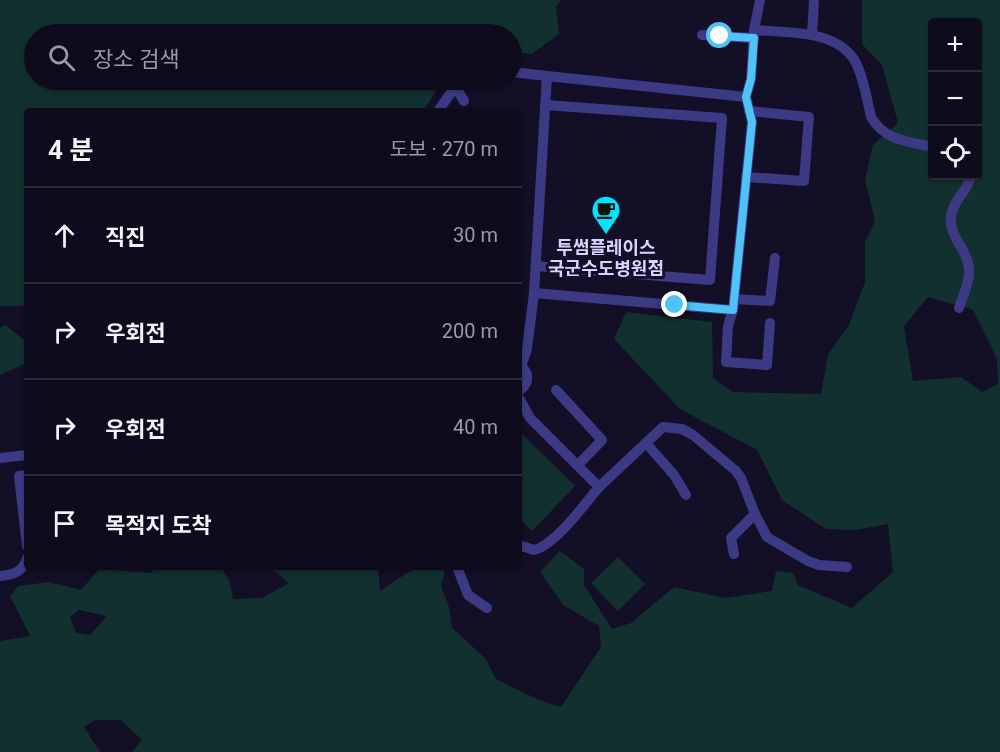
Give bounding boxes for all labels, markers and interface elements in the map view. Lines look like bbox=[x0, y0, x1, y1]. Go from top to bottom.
map controls bbox=[928, 18, 982, 180]
button: + bbox=[928, 18, 982, 72]
route start bbox=[706, 22, 732, 48]
search box bbox=[24, 24, 522, 90]
icon: search bbox=[45, 41, 78, 74]
text: 장소 검색 bbox=[93, 47, 179, 72]
button: − bbox=[928, 72, 982, 126]
button: locate bbox=[928, 126, 982, 180]
text: 4 분 bbox=[48, 135, 93, 165]
text: 도보 · 270 m bbox=[390, 137, 498, 161]
cafe icon: 투썸플레이스 국군수도병원점 bbox=[590, 194, 622, 236]
icon: ahead bbox=[48, 219, 81, 252]
text: 30 m bbox=[453, 223, 498, 247]
text: 직진 bbox=[105, 225, 145, 250]
place label: 투썸플레이스 국군수도병원점 bbox=[548, 237, 664, 279]
route end bbox=[661, 291, 687, 317]
icon: right bbox=[48, 315, 81, 348]
text: 200 m bbox=[442, 319, 498, 343]
text: 우회전 bbox=[105, 321, 166, 346]
icon: right bbox=[48, 411, 81, 444]
text: 40 m bbox=[453, 415, 498, 439]
text: 우회전 bbox=[105, 417, 166, 442]
icon: arrive bbox=[48, 507, 81, 540]
text: 목적지 도착 bbox=[105, 513, 212, 538]

